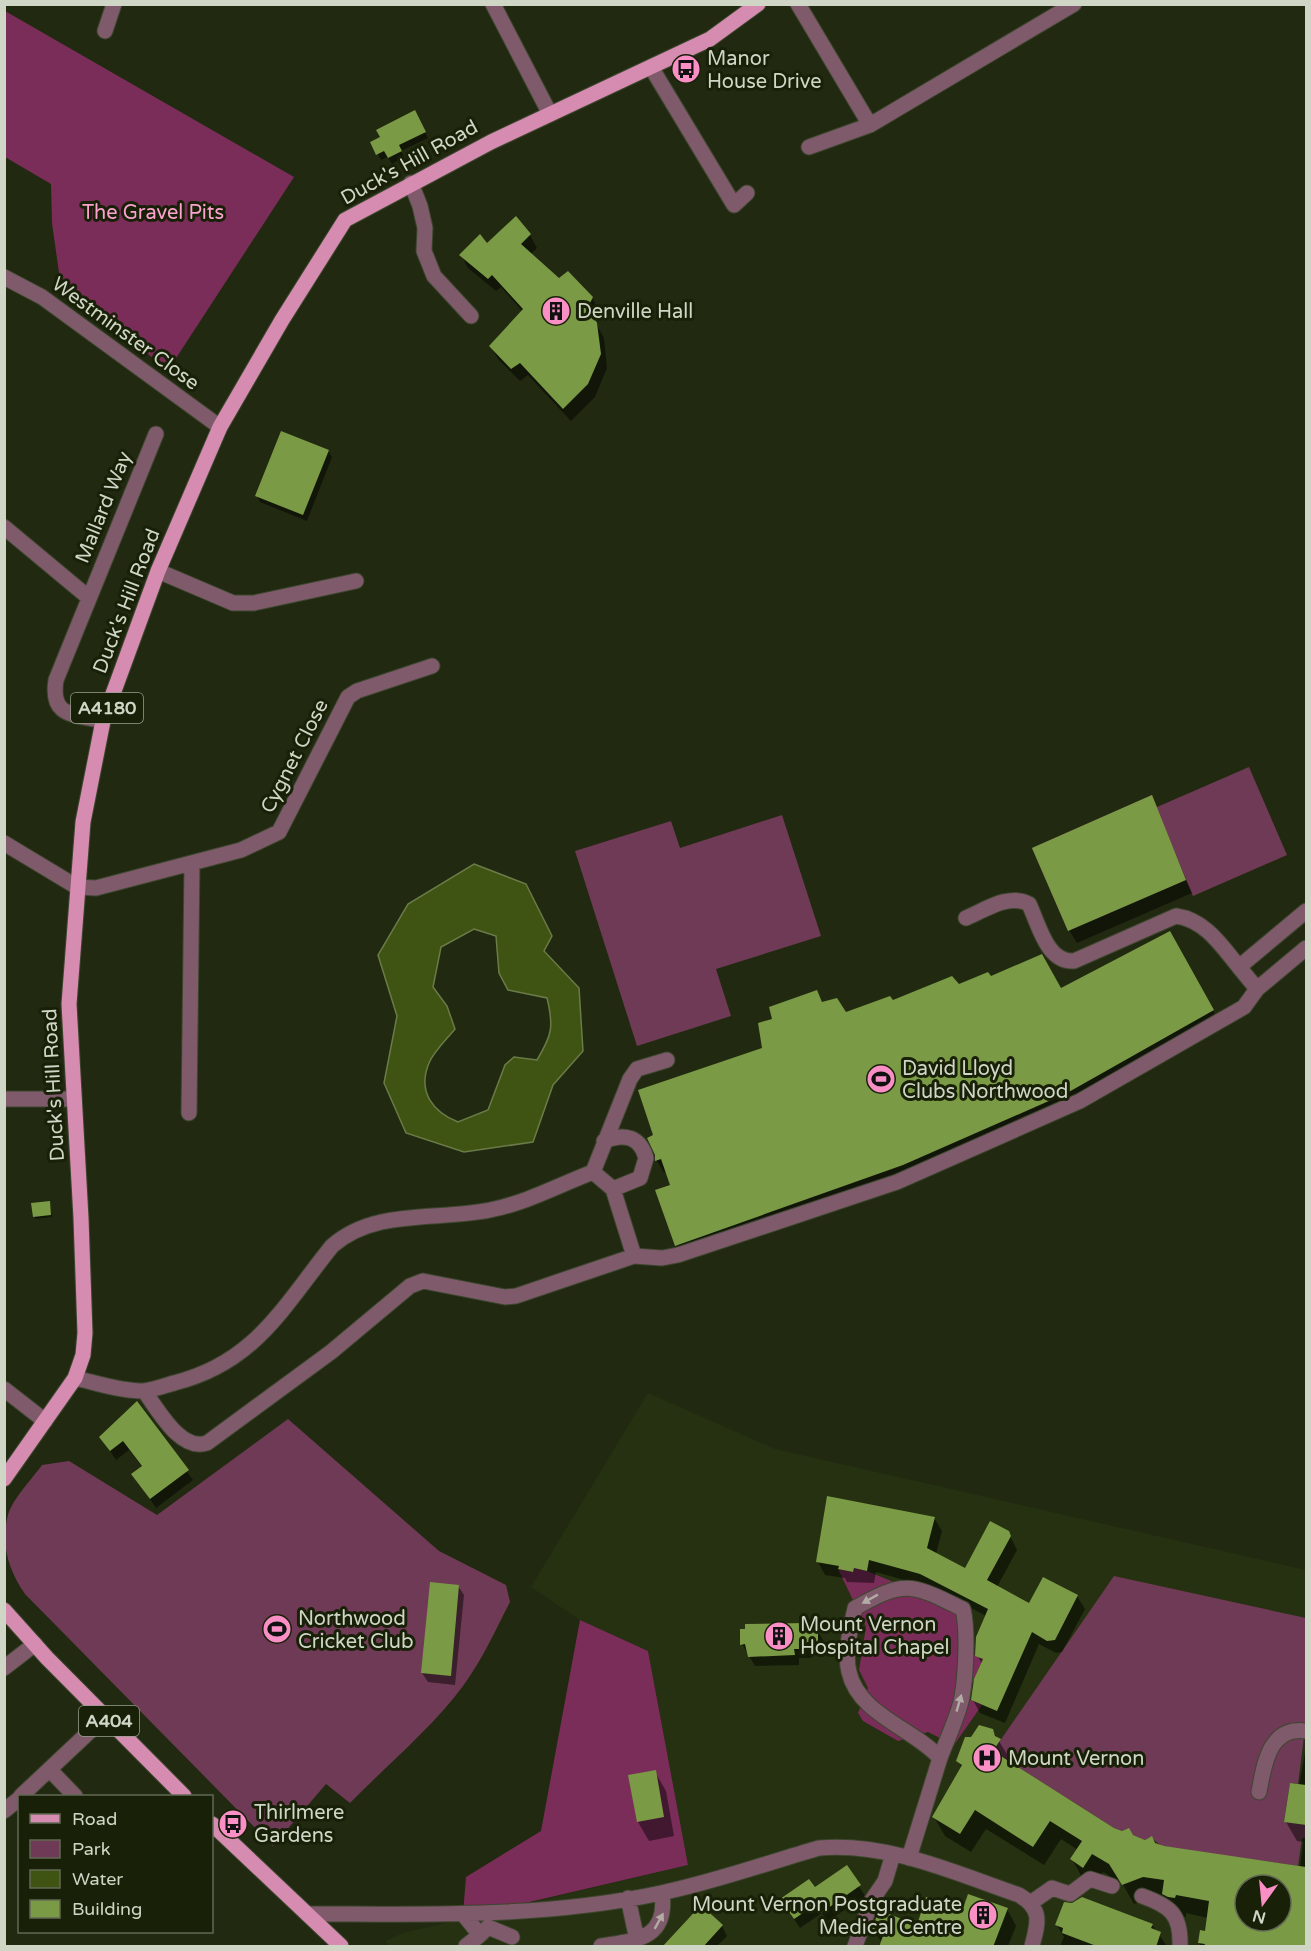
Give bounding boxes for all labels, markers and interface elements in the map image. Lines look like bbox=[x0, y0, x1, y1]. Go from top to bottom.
place label: Manor House Drive bbox=[707, 47, 822, 94]
bus stop icon: Manor House Drive bbox=[670, 53, 702, 85]
street label: Duck's Hill Road bbox=[337, 115, 482, 210]
park label: The Gravel Pits bbox=[82, 201, 224, 225]
street label: Westminster Close bbox=[47, 272, 204, 395]
building icon: Denville Hall bbox=[540, 295, 572, 327]
place label: Denville Hall bbox=[577, 300, 693, 324]
street label: Mallard Way bbox=[71, 448, 137, 567]
street label: Duck's Hill Road bbox=[88, 526, 166, 677]
road number: A4180 bbox=[71, 693, 143, 723]
street label: Cygnet Close bbox=[256, 696, 334, 817]
street label: Duck's Hill Road bbox=[38, 1008, 70, 1162]
place label: David Lloyd Clubs Northwood bbox=[902, 1057, 1068, 1104]
sports icon: David Lloyd Clubs Northwood bbox=[865, 1063, 897, 1095]
one-way arrow bbox=[861, 1594, 878, 1604]
place label: Northwood Cricket Club bbox=[298, 1607, 414, 1654]
sports icon: Northwood Cricket Club bbox=[261, 1613, 293, 1645]
place label: Mount Vernon Hospital Chapel bbox=[800, 1613, 949, 1660]
building icon: Mount Vernon Hospital Chapel bbox=[763, 1620, 795, 1652]
one-way arrow bbox=[955, 1694, 964, 1712]
road number: A404 bbox=[79, 1706, 139, 1736]
hospital icon: Mount Vernon bbox=[971, 1742, 1003, 1774]
place label: Mount Vernon bbox=[1008, 1747, 1144, 1771]
legend bbox=[18, 1795, 213, 1933]
place label: Thirlmere Gardens bbox=[254, 1801, 344, 1848]
text: Road bbox=[72, 1808, 117, 1830]
bus stop icon: Thirlmere Gardens bbox=[217, 1808, 249, 1840]
text: Park bbox=[72, 1838, 111, 1860]
text: Water bbox=[72, 1868, 123, 1890]
north arrow bbox=[1233, 1873, 1293, 1933]
place label: Mount Vernon Postgraduate Medical Centre bbox=[692, 1893, 962, 1940]
text: Building bbox=[72, 1898, 142, 1920]
building icon: Mount Vernon Postgraduate Medical Centre bbox=[967, 1899, 999, 1931]
text: N bbox=[1251, 1905, 1268, 1928]
one-way arrow bbox=[654, 1912, 664, 1929]

